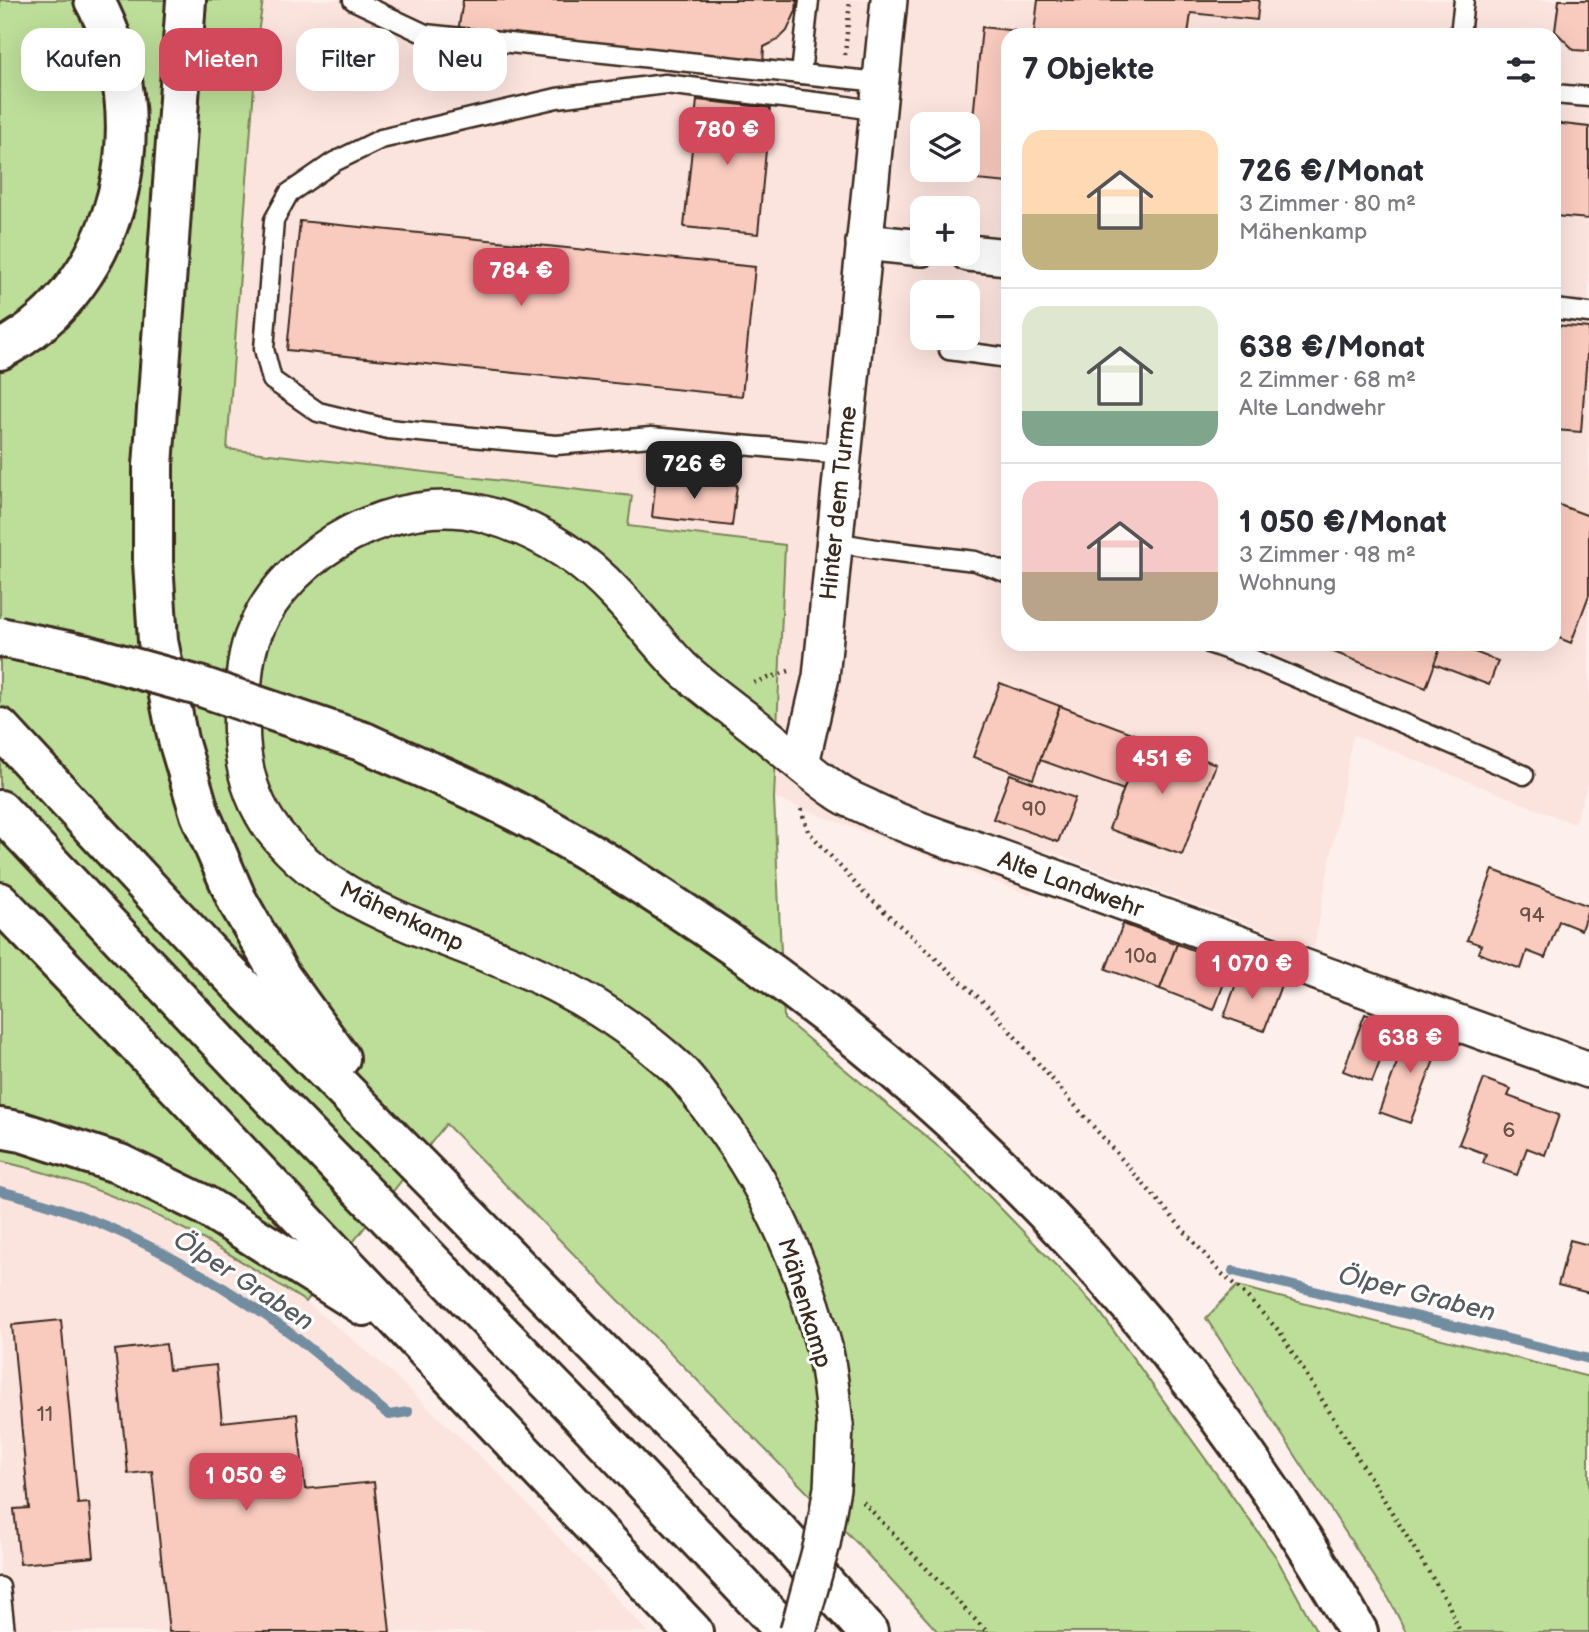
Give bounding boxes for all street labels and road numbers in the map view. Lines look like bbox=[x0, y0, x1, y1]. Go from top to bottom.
street label: Hinter dem Turme bbox=[814, 405, 863, 602]
street label: Alte Landwehr bbox=[994, 845, 1148, 924]
street label: Mähenkamp bbox=[335, 875, 469, 958]
street label: Mähenkamp bbox=[771, 1235, 838, 1371]

